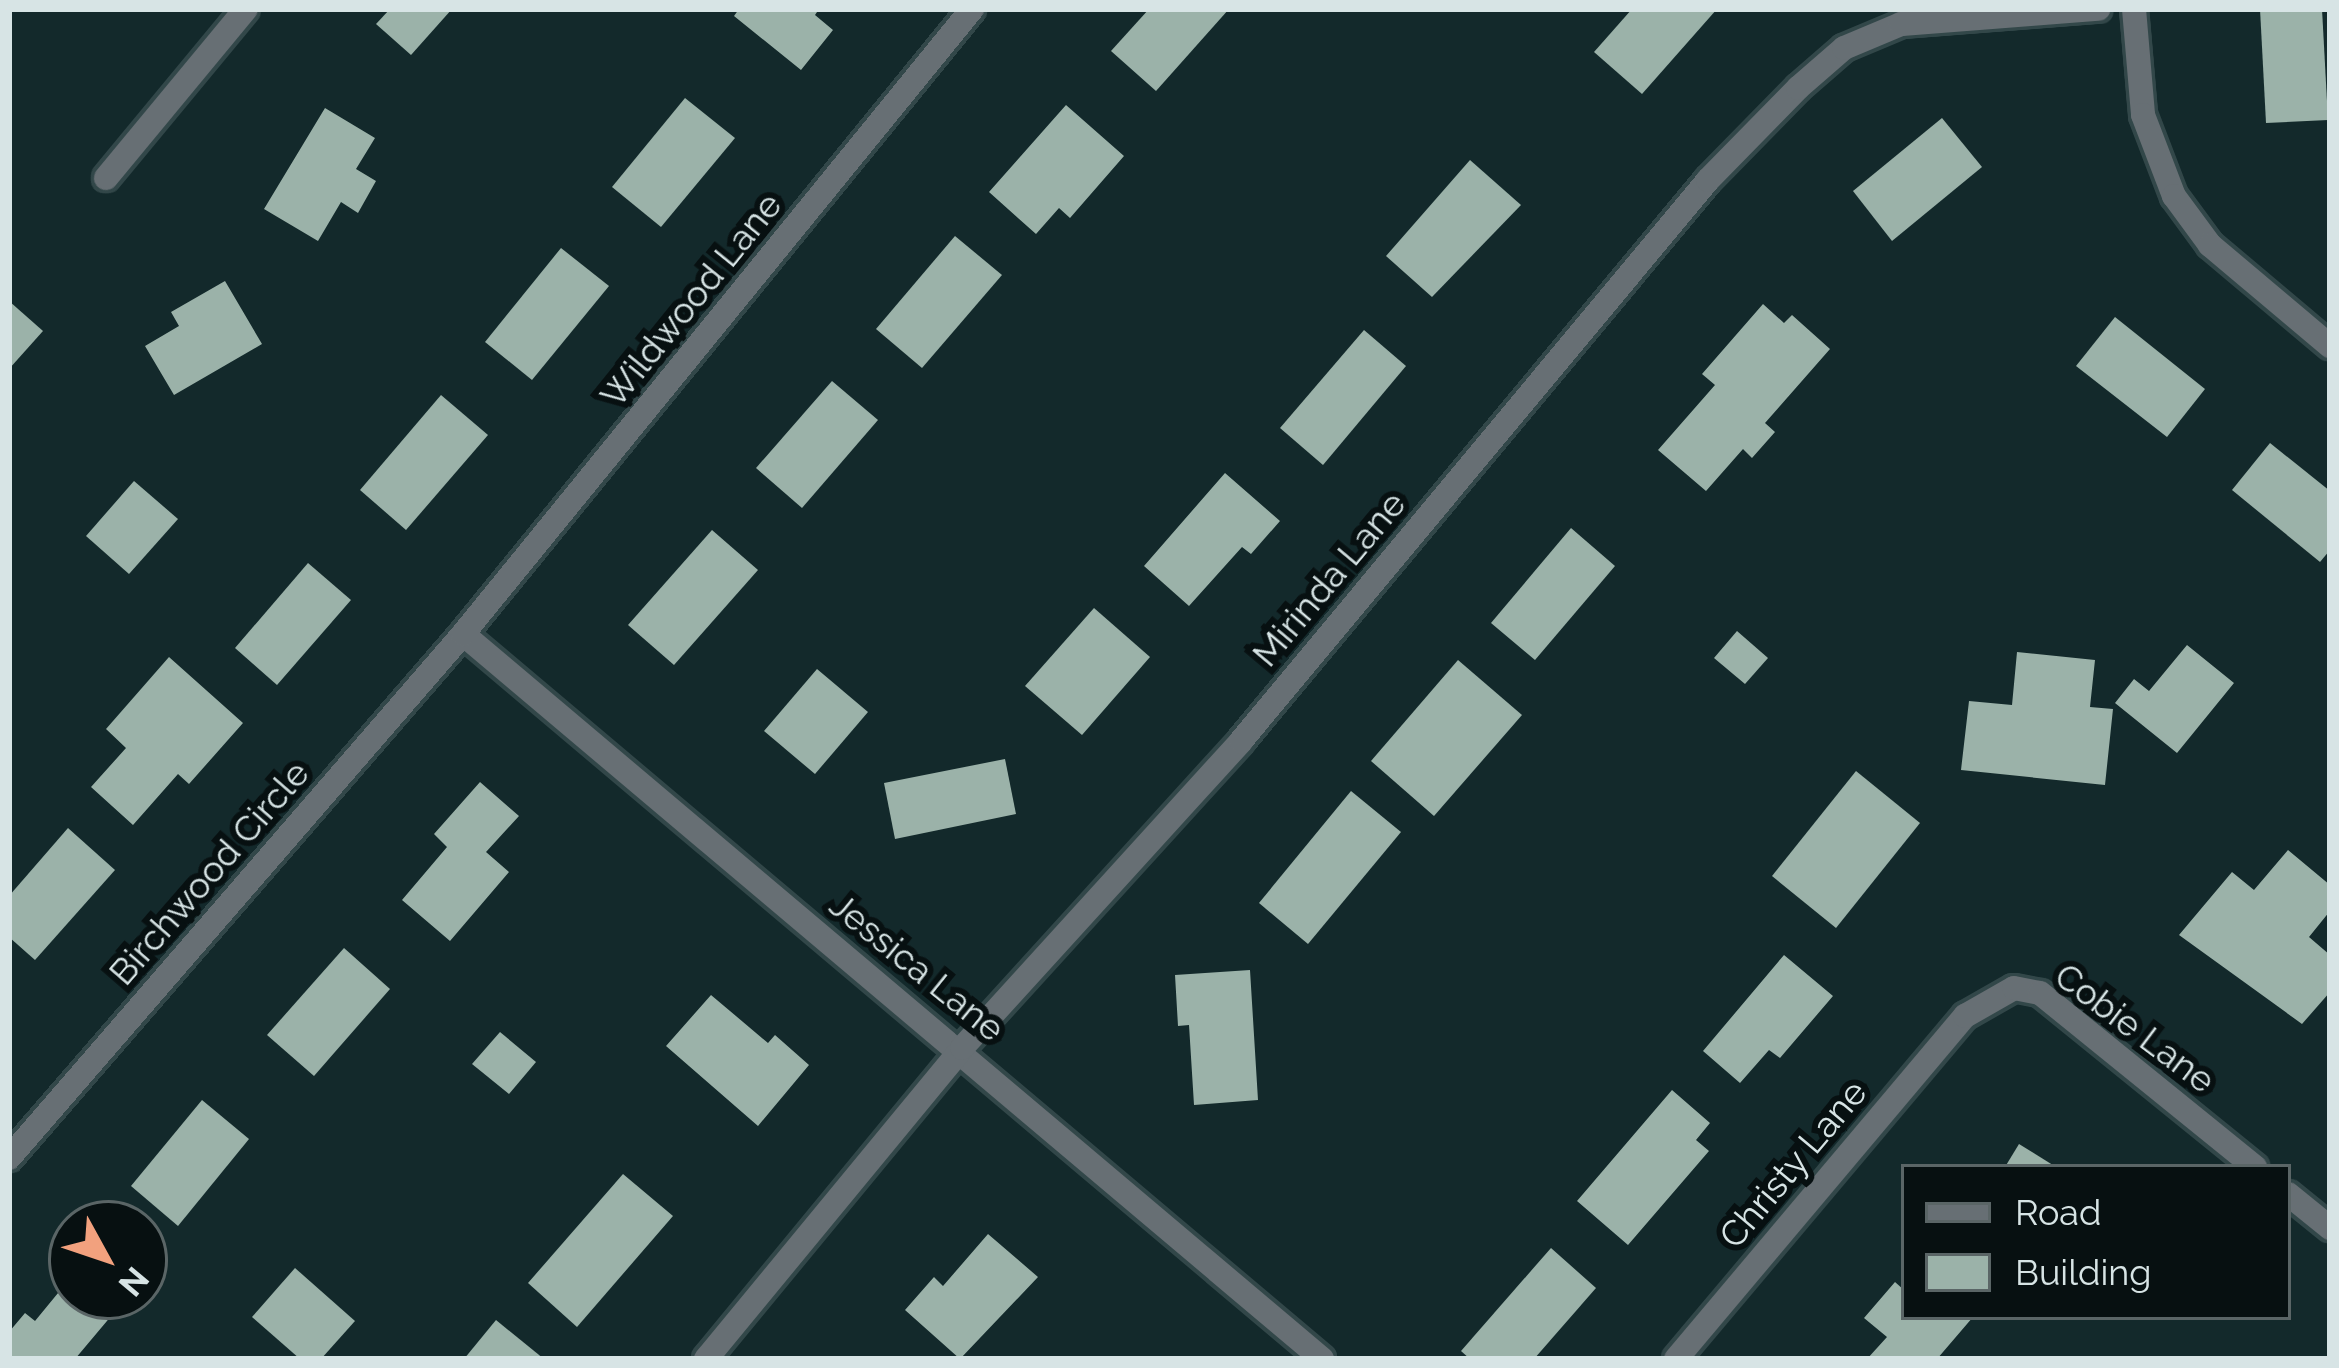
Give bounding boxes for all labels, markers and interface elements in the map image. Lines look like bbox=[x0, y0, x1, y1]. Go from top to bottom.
street label: Wildwood Lane bbox=[591, 184, 791, 416]
street label: Mirinda Lane bbox=[1243, 483, 1415, 675]
street label: Birchwood Circle bbox=[100, 752, 318, 994]
street label: Jessica Lane bbox=[821, 883, 1013, 1051]
street label: Cobie Lane bbox=[2046, 954, 2224, 1102]
street label: Christy Lane bbox=[1710, 1071, 1876, 1257]
legend bbox=[1901, 1164, 2291, 1320]
text: Road bbox=[2015, 1191, 2101, 1233]
north arrow bbox=[48, 1200, 168, 1320]
text: Building bbox=[2015, 1251, 2151, 1293]
text: N bbox=[111, 1259, 157, 1304]

